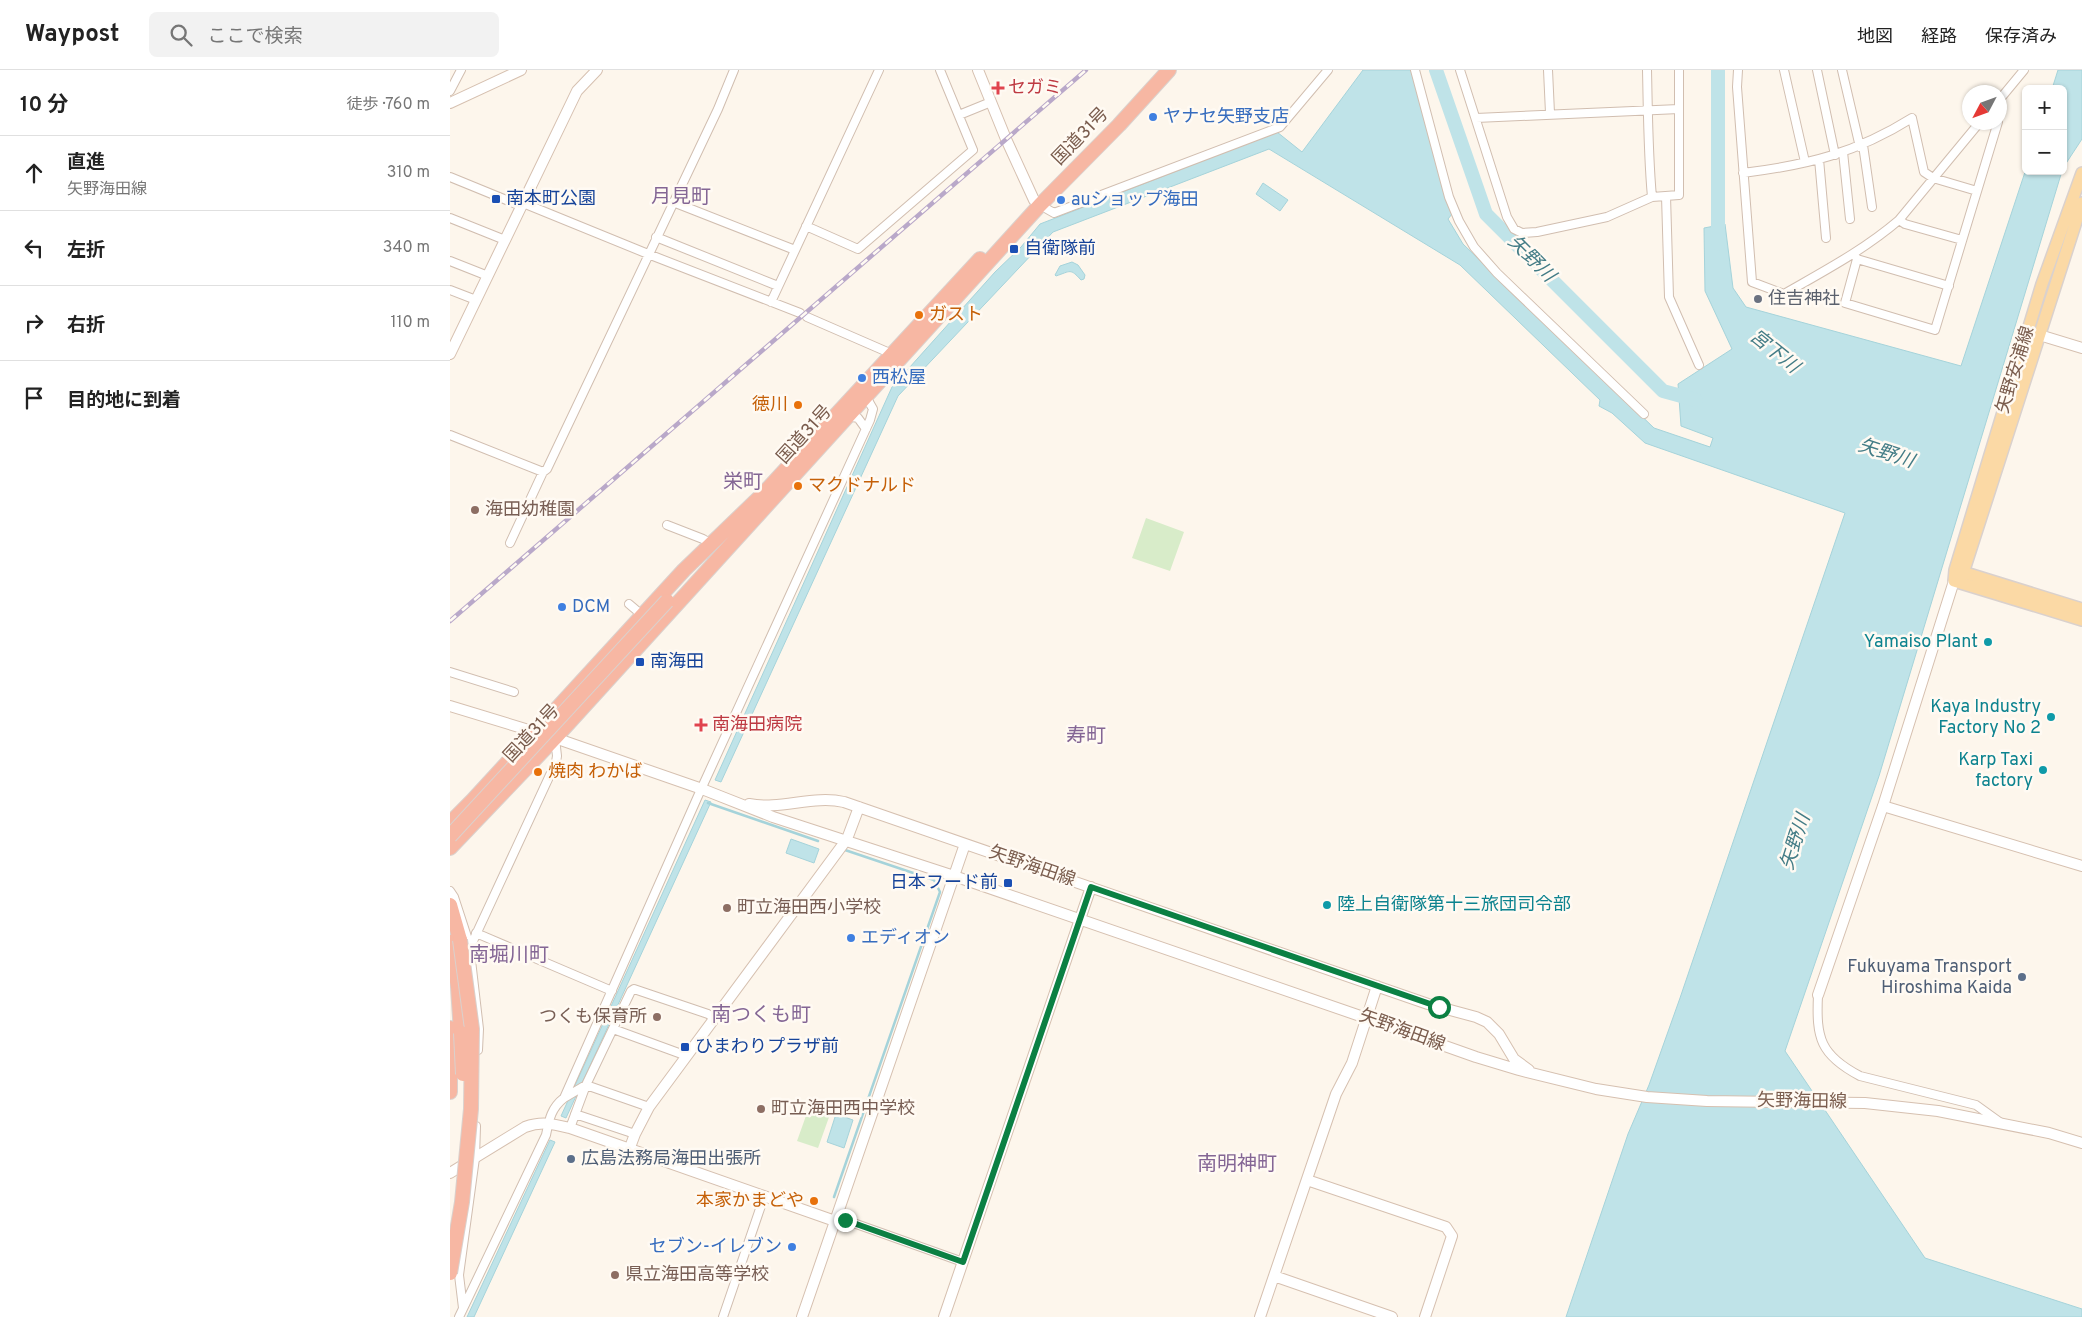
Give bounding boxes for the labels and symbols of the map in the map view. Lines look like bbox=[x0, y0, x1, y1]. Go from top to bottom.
place label: セガミ bbox=[1008, 77, 1062, 100]
marker: セガミ bbox=[992, 82, 1004, 94]
north arrow bbox=[1962, 85, 2007, 130]
street label: 国道31号 bbox=[1048, 103, 1114, 171]
place label: ヤナセ矢野支店 bbox=[1163, 106, 1289, 129]
marker: ヤナセ矢野支店 bbox=[1147, 111, 1159, 123]
district label: 月見町 bbox=[651, 185, 711, 211]
place label: 南本町公園 bbox=[506, 188, 596, 211]
place label: auショップ海田 bbox=[1071, 189, 1199, 212]
marker: 南本町公園 bbox=[490, 193, 502, 205]
marker: auショップ海田 bbox=[1055, 194, 1067, 206]
water label: 矢野川 bbox=[1502, 230, 1561, 289]
place label: 自衛隊前 bbox=[1024, 238, 1096, 261]
marker: 自衛隊前 bbox=[1008, 243, 1020, 255]
place label: 住吉神社 bbox=[1768, 288, 1840, 311]
marker: 住吉神社 bbox=[1752, 293, 1764, 305]
place label: ガスト bbox=[929, 304, 983, 327]
marker: ガスト bbox=[913, 309, 925, 321]
street label: 矢野安浦線 bbox=[1992, 324, 2040, 416]
water label: 宮下川 bbox=[1744, 325, 1805, 381]
place label: 西松屋 bbox=[872, 367, 926, 390]
marker: 西松屋 bbox=[856, 372, 868, 384]
place label: 徳川 bbox=[752, 394, 788, 417]
marker: 徳川 bbox=[792, 399, 804, 411]
street label: 国道31号 bbox=[773, 401, 837, 469]
water label: 矢野川 bbox=[1855, 434, 1919, 475]
district label: 栄町 bbox=[723, 470, 763, 496]
place label: マクドナルド bbox=[808, 475, 916, 498]
marker: マクドナルド bbox=[792, 480, 804, 492]
place label: 海田幼稚園 bbox=[485, 499, 575, 522]
marker: 海田幼稚園 bbox=[469, 504, 481, 516]
place label: DCM bbox=[572, 596, 610, 619]
marker: DCM bbox=[556, 601, 568, 613]
place label: Yamaiso Plant bbox=[1864, 631, 1978, 654]
marker: Yamaiso Plant bbox=[1982, 636, 1994, 648]
place label: 南海田 bbox=[650, 651, 704, 674]
marker: 南海田 bbox=[634, 656, 646, 668]
place label: Kaya Industry Factory No 2 bbox=[1930, 696, 2041, 740]
street label: 国道31号 bbox=[499, 700, 565, 768]
marker: Kaya Industry Factory No 2 bbox=[2045, 711, 2057, 723]
place label: 南海田病院 bbox=[712, 714, 802, 737]
marker: 南海田病院 bbox=[694, 718, 708, 732]
district label: 寿町 bbox=[1066, 724, 1106, 750]
place label: Karp Taxi factory bbox=[1958, 749, 2033, 793]
place label: 焼肉 わかば bbox=[548, 761, 642, 784]
marker: Karp Taxi factory bbox=[2037, 764, 2049, 776]
marker: 焼肉 わかば bbox=[532, 766, 544, 778]
water label: 矢野川 bbox=[1776, 809, 1817, 873]
street label: 矢野海田線 bbox=[986, 841, 1078, 893]
place label: 日本フード前 bbox=[890, 872, 998, 895]
marker: 日本フード前 bbox=[1002, 877, 1014, 889]
place label: 陸上自衛隊第十三旅団司令部 bbox=[1337, 894, 1571, 917]
place label: 町立海田西小学校 bbox=[737, 897, 881, 920]
marker: 陸上自衛隊第十三旅団司令部 bbox=[1321, 899, 1333, 911]
marker: 町立海田西小学校 bbox=[721, 902, 733, 914]
place label: エディオン bbox=[861, 927, 950, 950]
marker: エディオン bbox=[845, 932, 857, 944]
district label: 南堀川町 bbox=[469, 943, 549, 969]
place label: Fukuyama Transport Hiroshima Kaida bbox=[1847, 956, 2012, 1000]
marker: Fukuyama Transport Hiroshima Kaida bbox=[2016, 971, 2028, 983]
route start bbox=[1428, 996, 1451, 1019]
district label: 南つくも町 bbox=[711, 1003, 811, 1029]
street label: 矢野海田線 bbox=[1356, 1005, 1448, 1057]
place label: つくも保育所 bbox=[539, 1006, 647, 1029]
marker: つくも保育所 bbox=[651, 1011, 663, 1023]
place label: ひまわりプラザ前 bbox=[695, 1036, 839, 1059]
marker: ひまわりプラザ前 bbox=[679, 1041, 691, 1053]
street label: 矢野海田線 bbox=[1757, 1090, 1847, 1114]
place label: 町立海田西中学校 bbox=[771, 1098, 915, 1121]
marker: 町立海田西中学校 bbox=[755, 1103, 767, 1115]
place label: 広島法務局海田出張所 bbox=[581, 1148, 761, 1171]
district label: 南明神町 bbox=[1197, 1152, 1277, 1178]
marker: 広島法務局海田出張所 bbox=[565, 1153, 577, 1165]
place label: 本家かまどや bbox=[696, 1190, 804, 1213]
marker: 本家かまどや bbox=[808, 1195, 820, 1207]
route end bbox=[834, 1209, 857, 1232]
place label: セブン-イレブン bbox=[649, 1236, 782, 1259]
marker: セブン-イレブン bbox=[786, 1241, 798, 1253]
place label: 県立海田高等学校 bbox=[625, 1264, 769, 1287]
marker: 県立海田高等学校 bbox=[609, 1269, 621, 1281]

